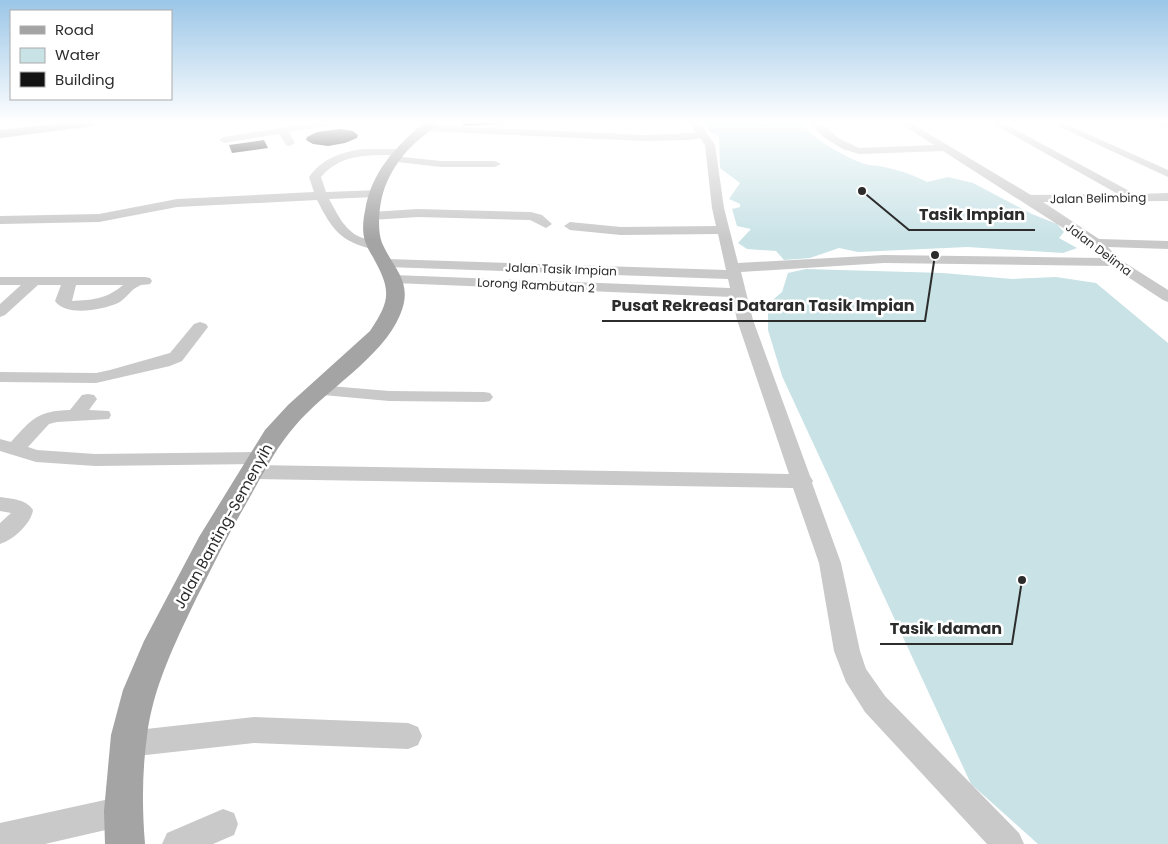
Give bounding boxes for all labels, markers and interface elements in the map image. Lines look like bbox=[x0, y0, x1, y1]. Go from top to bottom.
legend bbox=[10, 10, 172, 100]
text: Road bbox=[55, 19, 94, 40]
text: Water bbox=[55, 44, 101, 65]
text: Building bbox=[55, 69, 115, 90]
street label: Jalan Belimbing bbox=[1050, 189, 1146, 207]
callout: Tasik Impian bbox=[909, 199, 1035, 230]
text: Tasik Impian bbox=[919, 203, 1025, 226]
street label: Jalan Delima bbox=[1062, 219, 1136, 279]
street label: Jalan Tasik Impian bbox=[505, 259, 617, 279]
street label: Lorong Rambutan 2 bbox=[477, 273, 595, 297]
callout: Pusat Rekreasi Dataran Tasik Impian bbox=[602, 290, 925, 321]
text: Pusat Rekreasi Dataran Tasik Impian bbox=[611, 294, 915, 317]
street label: Jalan Banting-Semenyih bbox=[169, 440, 277, 612]
callout: Tasik Idaman bbox=[880, 613, 1012, 644]
text: Tasik Idaman bbox=[890, 617, 1002, 640]

